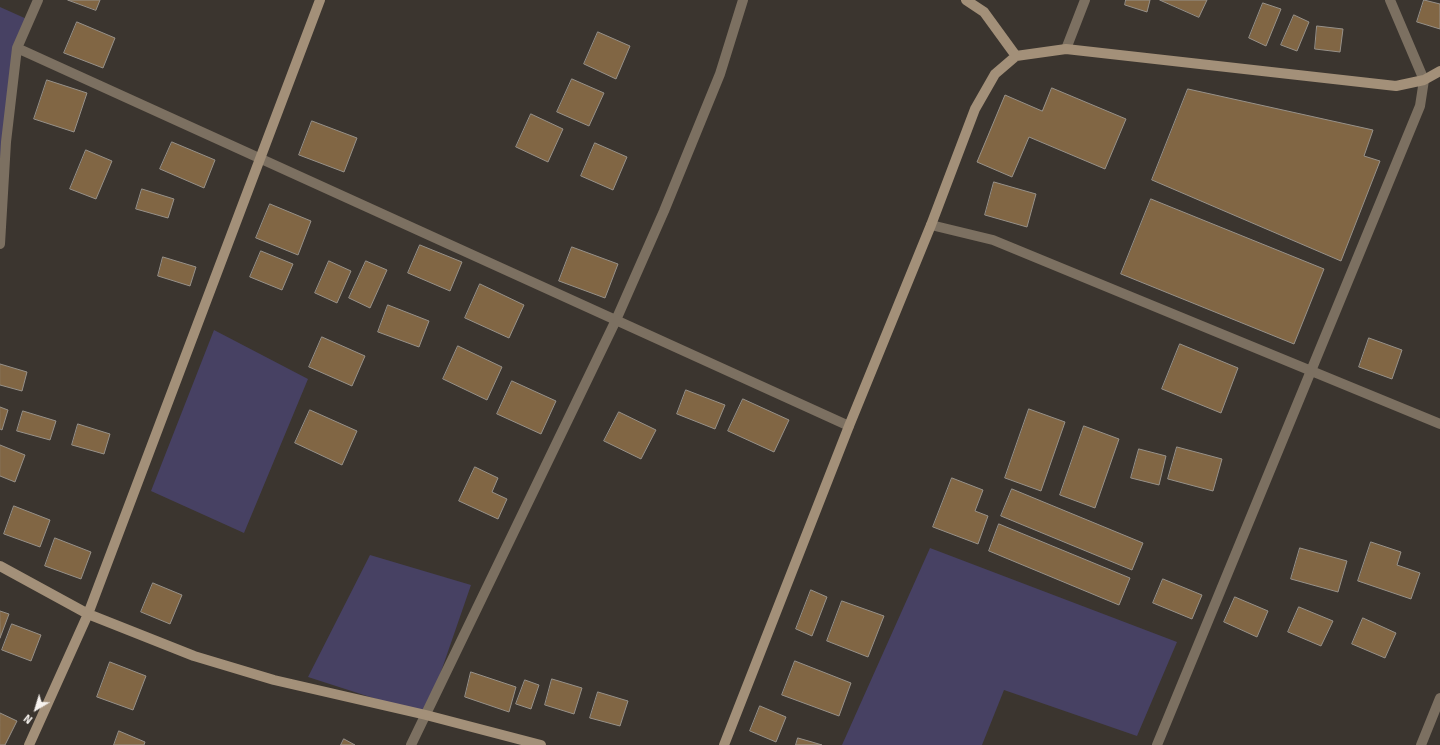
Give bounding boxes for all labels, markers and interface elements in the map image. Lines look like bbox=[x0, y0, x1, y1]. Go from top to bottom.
north arrow bbox=[16, 689, 56, 729]
text: N bbox=[21, 711, 35, 726]

